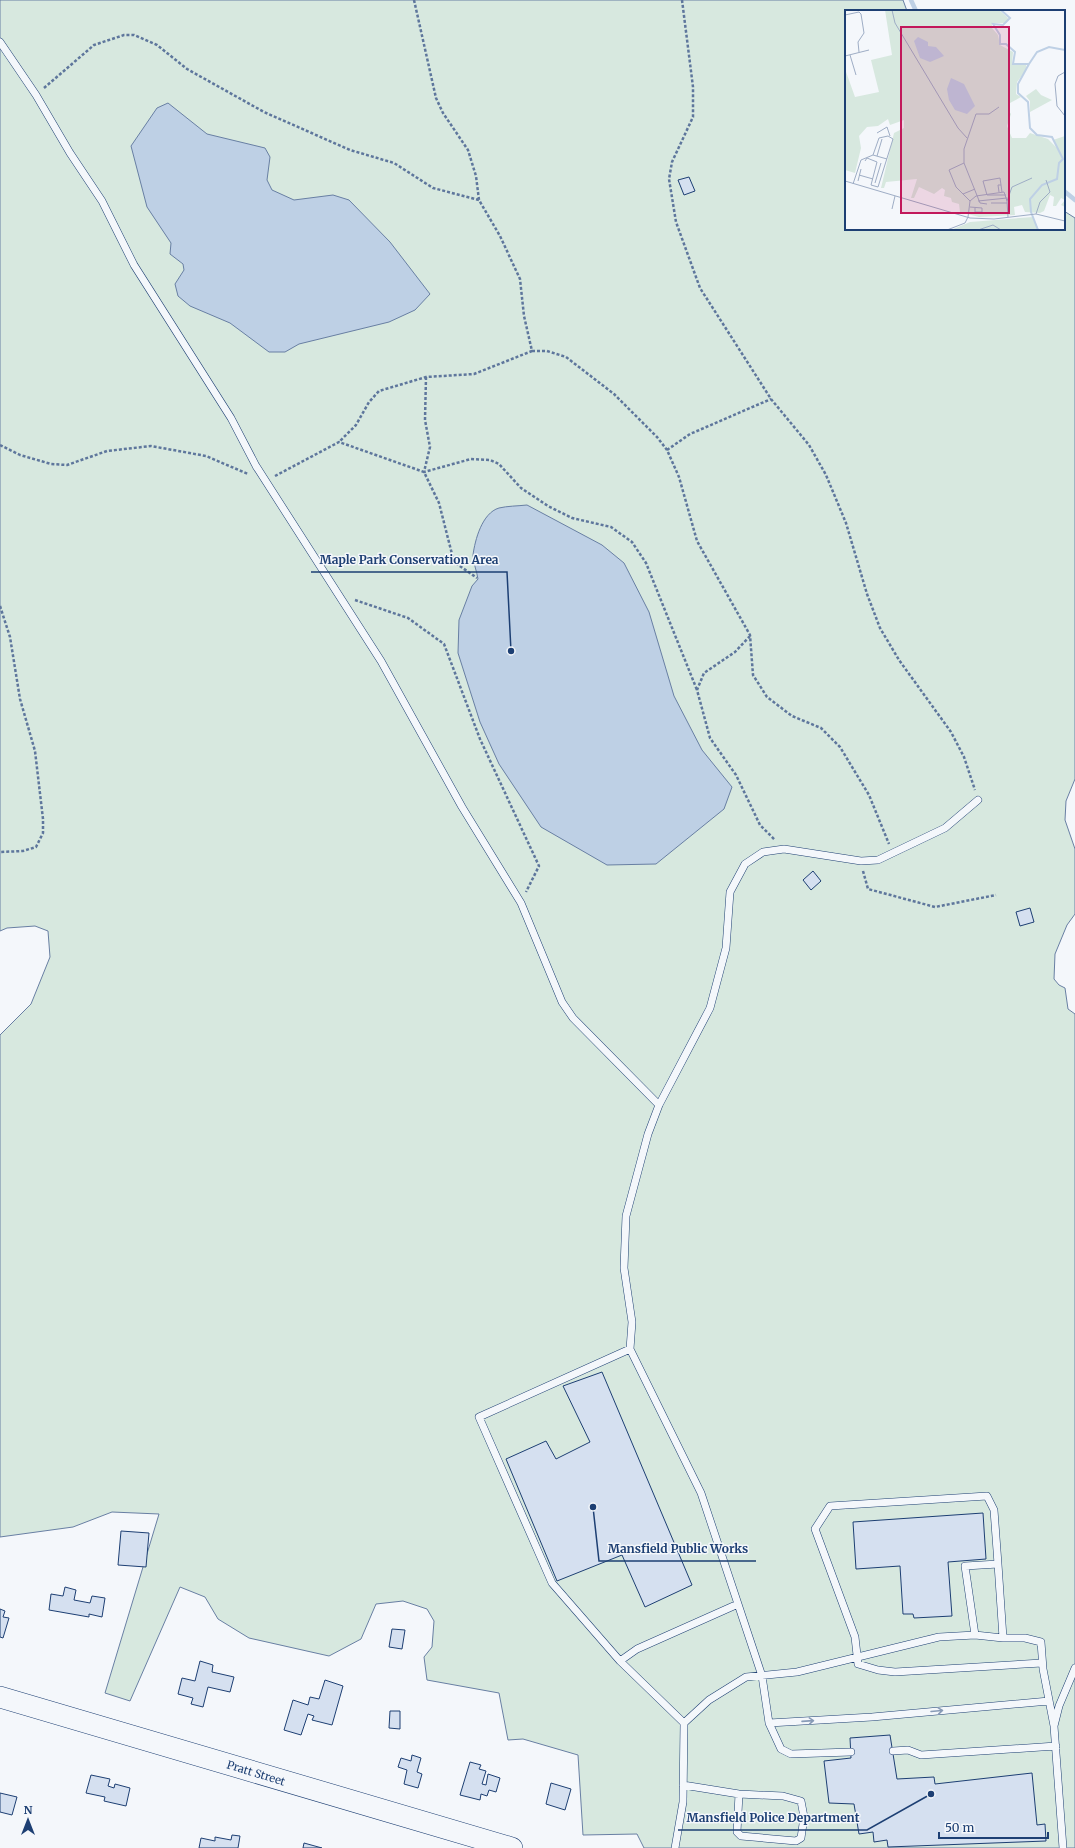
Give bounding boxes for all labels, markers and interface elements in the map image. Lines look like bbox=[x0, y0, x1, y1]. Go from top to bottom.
inset map bbox=[845, 10, 1065, 230]
callout: Maple Park Conservation Area bbox=[311, 548, 507, 572]
text: Maple Park Conservation Area bbox=[319, 552, 499, 567]
callout: Mansfield Public Works bbox=[599, 1537, 756, 1561]
text: Mansfield Public Works bbox=[608, 1541, 748, 1556]
one-way arrow bbox=[930, 1707, 943, 1715]
one-way arrow bbox=[801, 1718, 814, 1725]
street label: Pratt Street bbox=[225, 1757, 288, 1789]
north arrow bbox=[8, 1800, 48, 1840]
text: N bbox=[24, 1803, 33, 1817]
callout: Mansfield Police Department bbox=[678, 1806, 867, 1830]
text: Mansfield Police Department bbox=[687, 1810, 860, 1825]
scale bar bbox=[939, 1814, 1048, 1840]
text: 50 m bbox=[945, 1820, 974, 1835]

